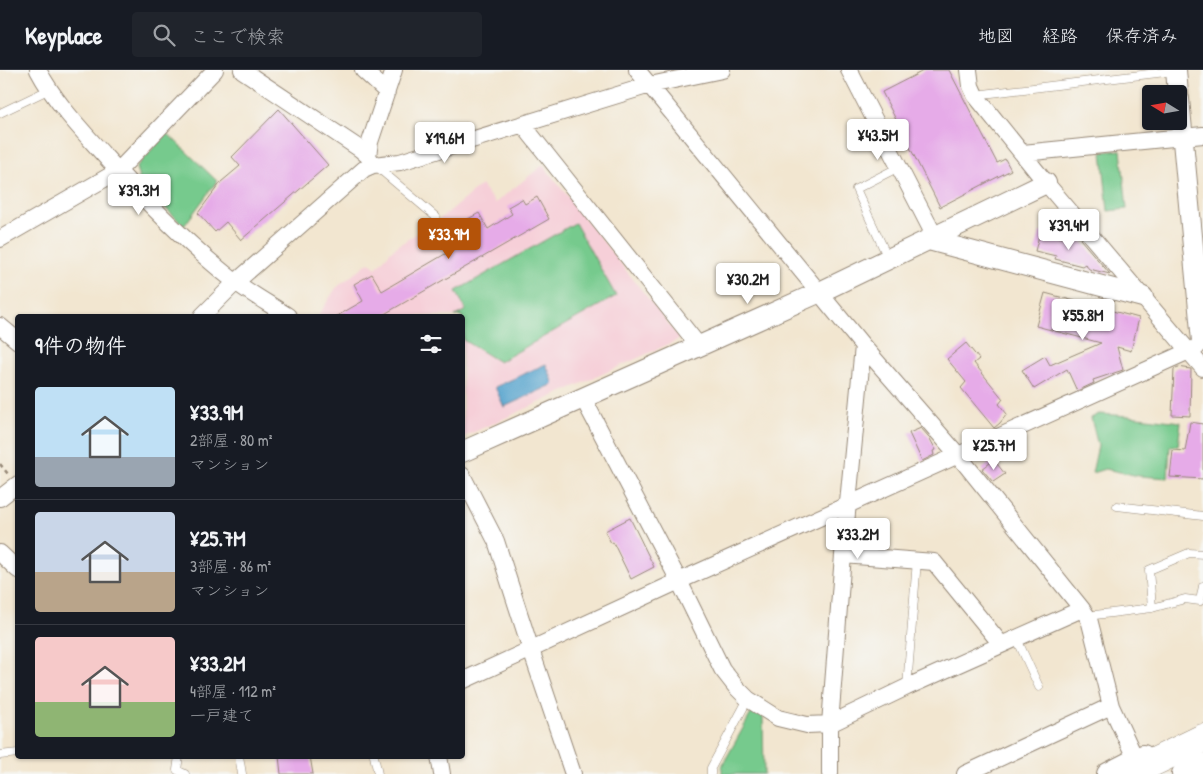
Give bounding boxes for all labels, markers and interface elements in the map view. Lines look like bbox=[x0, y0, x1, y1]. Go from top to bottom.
search box bbox=[132, 12, 482, 57]
text: Keyplace bbox=[25, 19, 102, 51]
icon: search bbox=[150, 21, 178, 49]
text: ここで検索 bbox=[190, 23, 285, 49]
text: 地図 bbox=[978, 23, 1014, 48]
text: 経路 bbox=[1042, 23, 1078, 48]
text: 保存済み bbox=[1106, 23, 1178, 48]
north arrow bbox=[1142, 85, 1188, 130]
map controls bbox=[1142, 85, 1187, 130]
pin: ¥43.5M bbox=[837, 118, 919, 161]
pin: ¥19.6M bbox=[404, 122, 486, 164]
text: ¥43.5M bbox=[858, 124, 898, 146]
text: ¥19.6M bbox=[426, 127, 464, 149]
pin: ¥39.3M bbox=[98, 174, 180, 216]
text: ¥39.3M bbox=[119, 179, 159, 201]
pin: ¥39.4M bbox=[1028, 208, 1110, 251]
text: ¥39.4M bbox=[1049, 214, 1089, 236]
pin: ¥33.9M bbox=[408, 218, 490, 260]
text: ¥33.9M bbox=[429, 223, 469, 245]
pin: ¥30.2M bbox=[707, 262, 789, 305]
text: ¥30.2M bbox=[727, 268, 769, 290]
pin: ¥55.8M bbox=[1042, 298, 1124, 341]
text: ¥55.8M bbox=[1063, 304, 1103, 326]
icon: filters bbox=[417, 330, 445, 358]
text: 9件の物件 bbox=[35, 331, 127, 360]
text: ¥33.9M bbox=[190, 398, 243, 427]
icon: home bbox=[75, 407, 135, 467]
pin: ¥25.7M bbox=[953, 428, 1035, 471]
text: 2部屋 · 80 m² bbox=[190, 429, 272, 451]
text: ¥25.7M bbox=[973, 434, 1015, 456]
text: マンション bbox=[190, 453, 269, 475]
pin: ¥33.2M bbox=[817, 518, 899, 560]
text: ¥33.2M bbox=[837, 523, 879, 545]
text: ¥25.7M bbox=[190, 524, 246, 553]
icon: home bbox=[75, 532, 135, 592]
text: 3部屋 · 86 m² bbox=[190, 555, 271, 577]
text: マンション bbox=[190, 579, 269, 601]
text: ¥33.2M bbox=[190, 649, 245, 678]
icon: home bbox=[75, 657, 135, 717]
text: 4部屋 · 112 m² bbox=[190, 680, 276, 702]
text: 一戸建て bbox=[190, 704, 254, 726]

